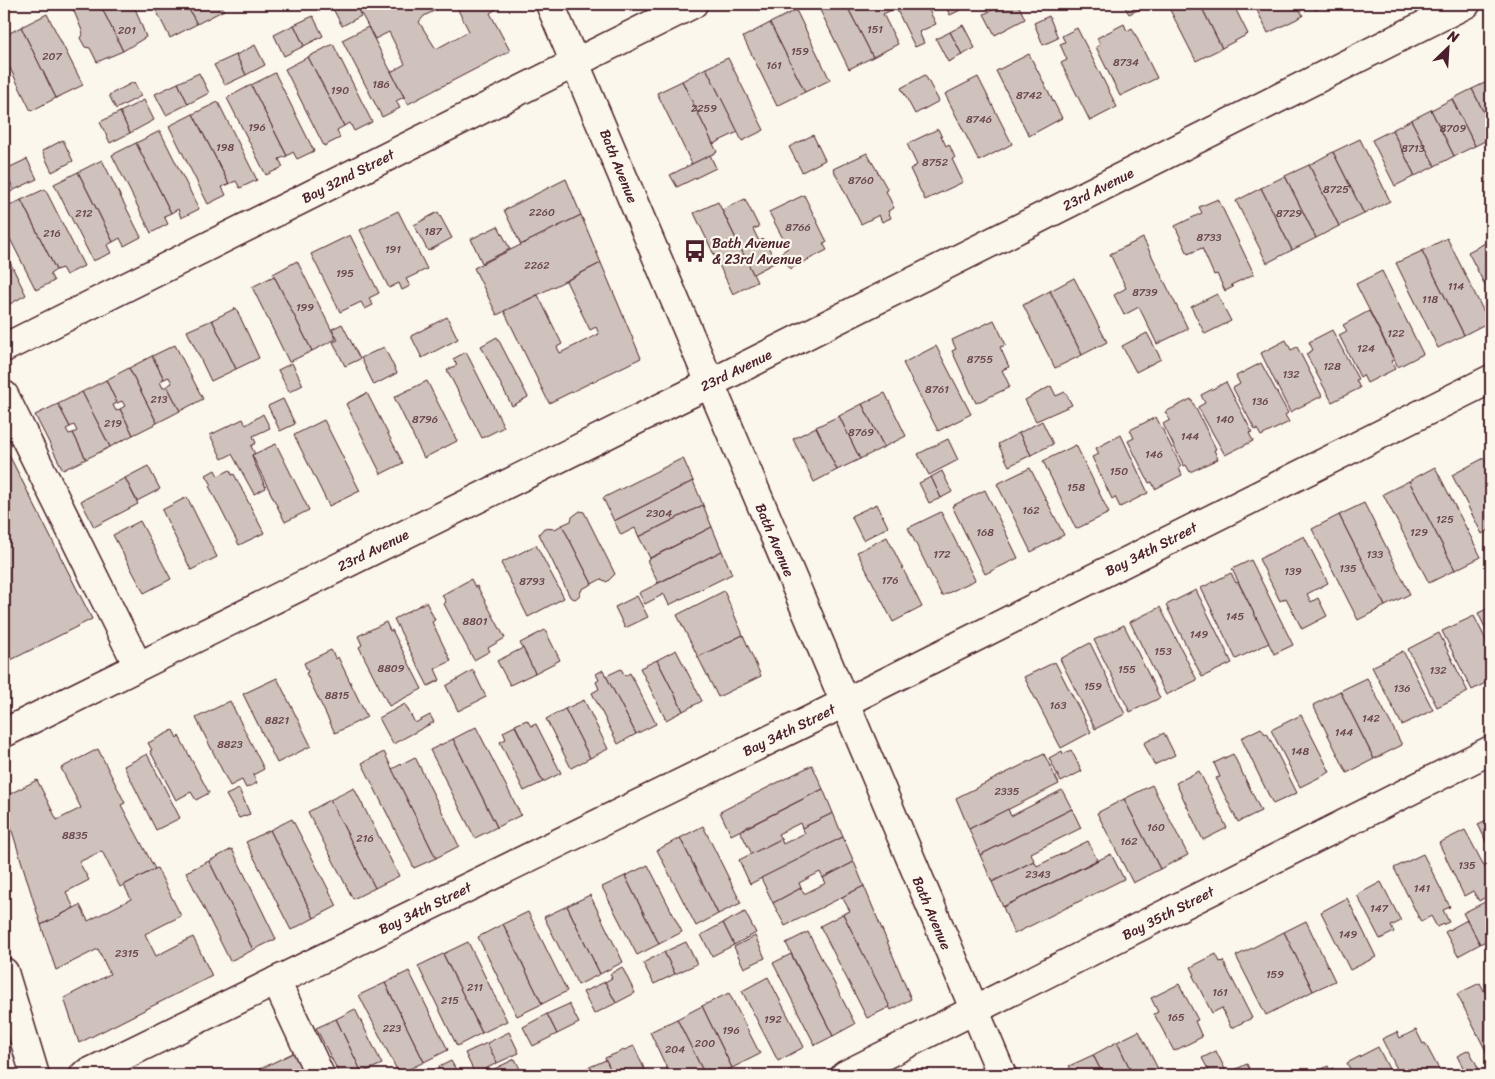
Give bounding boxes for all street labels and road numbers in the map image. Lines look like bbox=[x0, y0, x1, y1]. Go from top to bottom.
street label: Bath Avenue bbox=[592, 125, 645, 207]
street label: Bay 32nd Street bbox=[297, 142, 400, 211]
street label: 23rd Avenue bbox=[1058, 161, 1139, 218]
street label: 23rd Avenue bbox=[696, 342, 777, 399]
street label: Bath Avenue bbox=[748, 499, 801, 581]
street label: Bay 34th Street bbox=[1101, 515, 1203, 584]
street label: 23rd Avenue bbox=[333, 522, 414, 579]
street label: Bay 34th Street bbox=[738, 696, 841, 764]
street label: Bath Avenue bbox=[905, 872, 958, 954]
street label: Bay 34th Street bbox=[374, 874, 477, 942]
street label: Bay 35th Street bbox=[1118, 879, 1220, 947]

